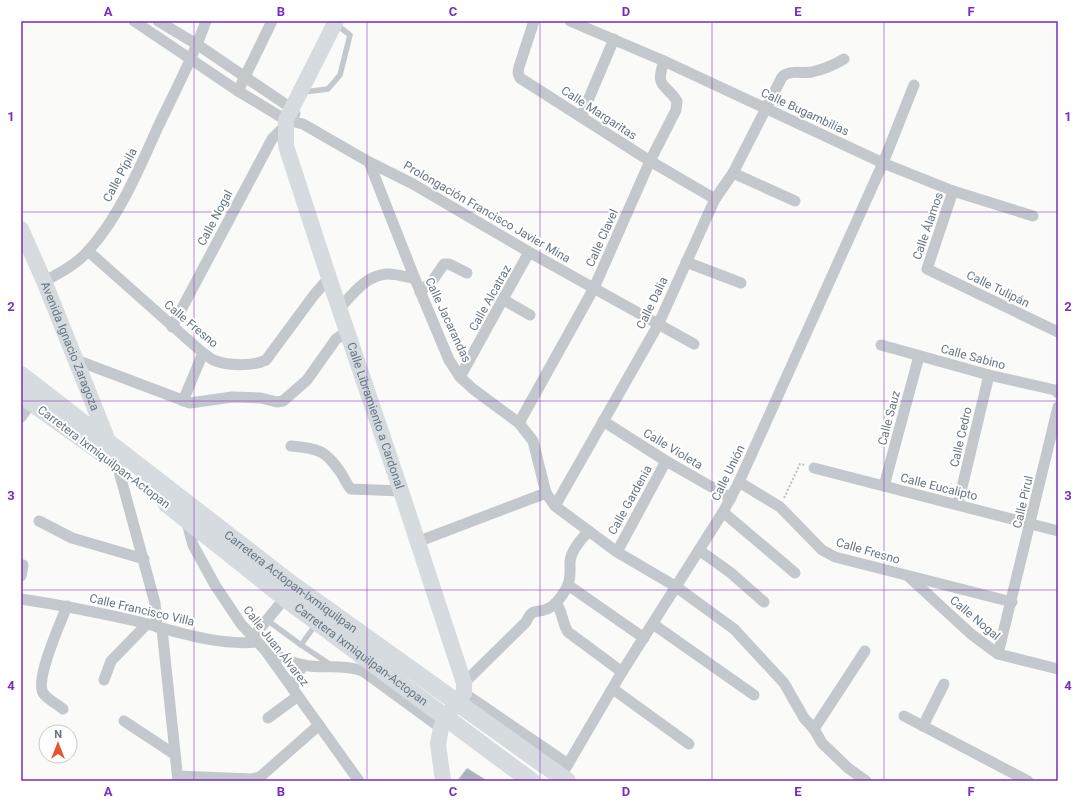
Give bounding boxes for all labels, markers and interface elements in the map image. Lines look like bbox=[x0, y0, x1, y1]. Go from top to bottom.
text: A bbox=[104, 4, 113, 19]
text: B bbox=[277, 4, 285, 19]
text: C bbox=[449, 4, 458, 19]
text: D bbox=[622, 4, 630, 19]
text: E bbox=[794, 4, 802, 19]
text: F bbox=[967, 4, 975, 19]
street label: Calle Margaritas bbox=[559, 83, 639, 143]
street label: Calle Bugambilias bbox=[759, 85, 851, 139]
text: 1 bbox=[7, 109, 15, 124]
text: 1 bbox=[1064, 109, 1072, 124]
street label: Calle Pípila bbox=[100, 146, 140, 204]
street label: Prolongación Francisco Javier Mina bbox=[401, 158, 573, 266]
street label: Calle Nogal bbox=[194, 188, 236, 248]
street label: Calle Álamos bbox=[909, 190, 946, 262]
street label: Calle Clavel bbox=[583, 207, 621, 269]
street label: Calle Alcatraz bbox=[466, 263, 514, 333]
street label: Calle Tulipán bbox=[964, 268, 1032, 310]
street label: Calle Jacarandas bbox=[422, 275, 474, 365]
street label: Calle Dalia bbox=[633, 275, 671, 331]
street label: Avenida Ignacio Zaragoza bbox=[38, 280, 102, 413]
street label: Calle Fresno bbox=[161, 297, 221, 351]
text: 2 bbox=[7, 299, 15, 314]
text: 2 bbox=[1064, 299, 1072, 314]
street label: Calle Libramiento a Cardonal bbox=[344, 341, 407, 491]
street label: Calle Sabino bbox=[939, 342, 1007, 372]
street label: Calle Sauz bbox=[875, 389, 903, 447]
street label: Carretera Ixmiquilpan-Actopan bbox=[35, 403, 173, 511]
street label: Calle Cedro bbox=[947, 405, 975, 468]
street label: Calle Violeta bbox=[641, 426, 705, 472]
street label: Calle Unión bbox=[708, 443, 748, 503]
street label: Calle Gardenia bbox=[605, 463, 655, 537]
street label: Calle Eucalipto bbox=[899, 471, 979, 503]
street label: Calle Pirul bbox=[1010, 474, 1036, 530]
text: 3 bbox=[7, 488, 15, 503]
text: 3 bbox=[1064, 488, 1072, 503]
street label: Carretera Actopan-Ixmiquilpan bbox=[221, 528, 360, 636]
street label: Calle Fresno bbox=[834, 535, 902, 567]
street label: Calle Francisco Villa bbox=[88, 591, 196, 629]
street label: Calle Nogal bbox=[947, 593, 1003, 643]
street label: Carretera Ixmiquilpan-Actopan bbox=[292, 600, 430, 709]
street label: Calle Juan Álvarez bbox=[240, 602, 313, 689]
text: 4 bbox=[7, 678, 15, 693]
text: 4 bbox=[1064, 678, 1072, 693]
north arrow bbox=[38, 724, 78, 764]
text: N bbox=[54, 728, 62, 741]
text: A bbox=[104, 784, 113, 799]
text: B bbox=[277, 784, 285, 799]
text: C bbox=[449, 784, 458, 799]
text: D bbox=[622, 784, 630, 799]
text: E bbox=[794, 784, 802, 799]
text: F bbox=[967, 784, 975, 799]

